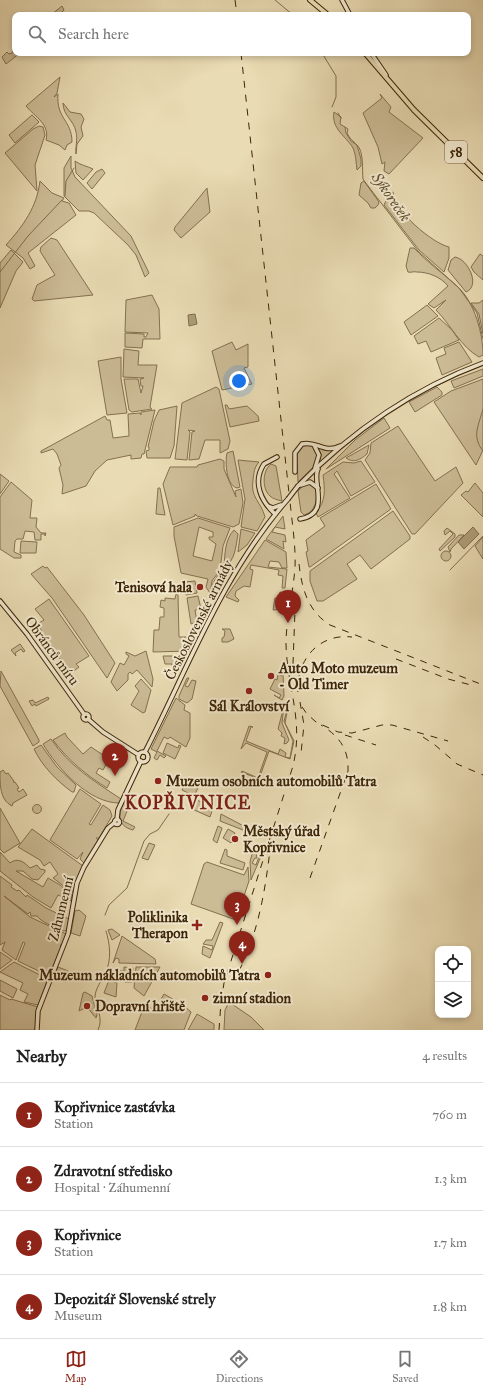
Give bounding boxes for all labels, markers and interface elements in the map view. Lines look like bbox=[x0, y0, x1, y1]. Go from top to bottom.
search box bbox=[12, 12, 471, 56]
icon: search bbox=[26, 23, 48, 45]
text: Search here bbox=[58, 25, 129, 43]
road number: 58 bbox=[445, 141, 467, 163]
water label: Sýkoreček bbox=[367, 168, 415, 225]
your location bbox=[229, 371, 249, 391]
street label: Československé armády bbox=[160, 556, 237, 683]
place label: Tenisová hala bbox=[114, 579, 193, 596]
marker: Tenisová hala bbox=[195, 582, 205, 592]
pin: 1 bbox=[275, 590, 301, 623]
street label: Obránců míru bbox=[21, 613, 83, 689]
place label: Auto Moto muzeum - Old Timer bbox=[278, 660, 398, 693]
marker: Auto Moto muzeum - Old Timer bbox=[266, 671, 276, 681]
marker: Sál Království bbox=[244, 686, 254, 696]
place label: Sál Království bbox=[209, 698, 290, 715]
pin: 2 bbox=[102, 743, 128, 776]
place label: Muzeum osobních automobilů Tatra bbox=[166, 773, 378, 790]
marker: Muzeum osobních automobilů Tatra bbox=[153, 776, 163, 786]
district label: KOPŘIVNICE bbox=[125, 791, 251, 814]
place label: Městský úřad Kopřivnice bbox=[243, 823, 321, 857]
marker: Městský úřad Kopřivnice bbox=[230, 834, 240, 844]
street label: Záhumenní bbox=[45, 874, 78, 943]
pin: 3 bbox=[224, 892, 250, 925]
place label: Poliklinika Therapon bbox=[128, 909, 189, 943]
marker: Poliklinika Therapon bbox=[191, 919, 203, 931]
pin: 4 bbox=[229, 931, 255, 964]
map controls bbox=[435, 946, 471, 1018]
button: locate bbox=[435, 946, 471, 982]
place label: Muzeum nákladních automobilů Tatra bbox=[39, 967, 261, 984]
marker: Muzeum nákladních automobilů Tatra bbox=[263, 970, 273, 980]
button: layers bbox=[435, 982, 471, 1018]
place label: zimní stadion bbox=[213, 990, 291, 1007]
marker: zimní stadion bbox=[200, 993, 210, 1003]
place label: Dopravní hřiště bbox=[95, 998, 185, 1016]
marker: Dopravní hřiště bbox=[82, 1001, 92, 1011]
text: Nearby bbox=[16, 1046, 67, 1067]
text: 4 results bbox=[422, 1048, 467, 1064]
text: Kopřivnice zastávka bbox=[54, 1098, 175, 1116]
text: 1 bbox=[26, 1107, 32, 1123]
text: 760 m bbox=[432, 1107, 467, 1123]
text: Station bbox=[54, 1116, 93, 1132]
text: Zdravotní středisko bbox=[54, 1162, 172, 1180]
text: 2 bbox=[26, 1171, 32, 1187]
text: 1.3 km bbox=[434, 1171, 467, 1187]
text: Hospital · Záhumenní bbox=[54, 1180, 170, 1196]
text: Kopřivnice bbox=[54, 1226, 121, 1244]
text: 3 bbox=[26, 1235, 32, 1251]
text: 1.7 km bbox=[433, 1235, 467, 1251]
text: Station bbox=[54, 1244, 93, 1260]
text: Depozitář Slovenské strely bbox=[54, 1290, 215, 1308]
text: 4 bbox=[25, 1299, 33, 1315]
text: 1.8 km bbox=[432, 1299, 467, 1315]
text: Museum bbox=[54, 1308, 102, 1324]
tab: Map bbox=[65, 1348, 87, 1385]
tab: Directions bbox=[216, 1348, 263, 1385]
tab: Saved bbox=[392, 1348, 418, 1385]

